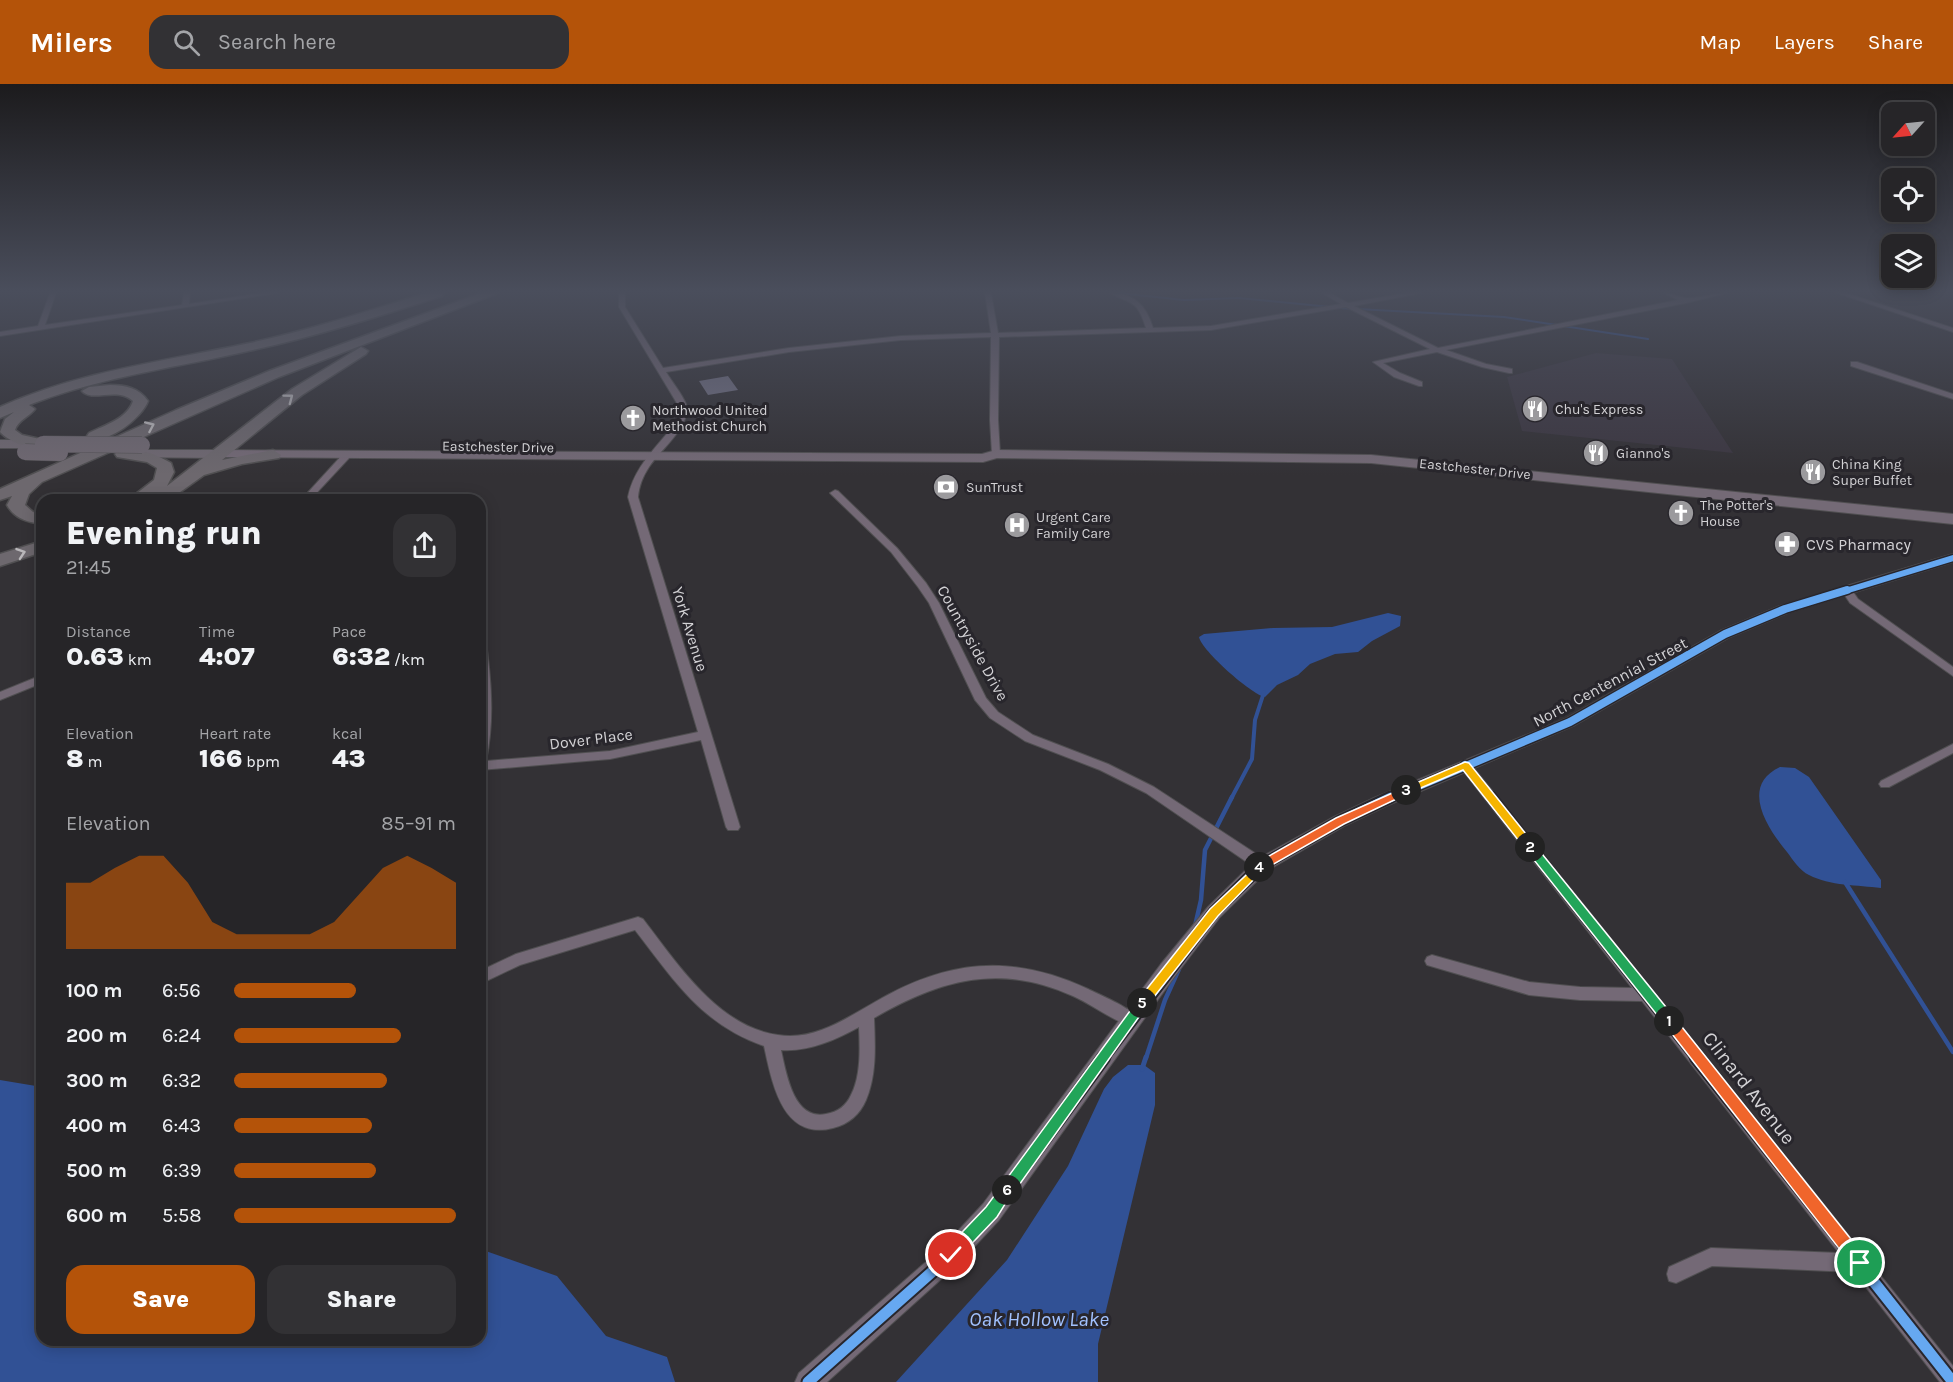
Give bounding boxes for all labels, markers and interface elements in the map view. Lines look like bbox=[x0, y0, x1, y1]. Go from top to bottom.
search box bbox=[149, 15, 569, 69]
text: Milers bbox=[30, 26, 113, 59]
icon: search bbox=[170, 26, 203, 59]
text: Search here bbox=[218, 29, 336, 55]
text: Map bbox=[1699, 30, 1741, 54]
text: Layers bbox=[1774, 30, 1835, 54]
text: Share bbox=[1868, 30, 1923, 54]
north arrow bbox=[1881, 102, 1935, 156]
map controls bbox=[1881, 102, 1935, 288]
button: locate bbox=[1881, 168, 1935, 222]
button: layers bbox=[1881, 234, 1935, 288]
restaurant icon: Chu's Express bbox=[1520, 394, 1550, 424]
one-way arrow bbox=[282, 395, 293, 406]
place label: Chu's Express bbox=[1555, 401, 1643, 418]
place label: Northwood United Methodist Church bbox=[652, 402, 768, 435]
church icon: Northwood United Methodist Church bbox=[618, 403, 648, 433]
one-way arrow bbox=[144, 421, 155, 433]
street label: Eastchester Drive bbox=[442, 438, 554, 456]
restaurant icon: Gianno's bbox=[1581, 438, 1611, 468]
place label: Gianno's bbox=[1616, 445, 1671, 462]
street label: Eastchester Drive bbox=[1418, 455, 1532, 483]
place label: China King Super Buffet bbox=[1832, 456, 1912, 489]
restaurant icon: China King Super Buffet bbox=[1798, 457, 1828, 487]
bank icon: SunTrust bbox=[931, 472, 961, 502]
place label: SunTrust bbox=[966, 479, 1023, 496]
place label: The Potter's House bbox=[1700, 497, 1773, 530]
church icon: The Potter's House bbox=[1666, 498, 1696, 528]
place label: Urgent Care Family Care bbox=[1036, 509, 1111, 542]
hospital icon: Urgent Care Family Care bbox=[1002, 510, 1032, 540]
text: Evening run bbox=[66, 514, 262, 552]
button: share bbox=[393, 514, 456, 577]
pharmacy icon: CVS Pharmacy bbox=[1772, 529, 1802, 559]
place label: CVS Pharmacy bbox=[1806, 535, 1911, 554]
one-way arrow bbox=[15, 547, 26, 560]
text: 21:45 bbox=[66, 556, 111, 579]
street label: Countryside Drive bbox=[933, 582, 1013, 704]
street label: York Avenue bbox=[668, 584, 712, 674]
text: Distance bbox=[66, 622, 131, 641]
text: Time bbox=[199, 622, 235, 641]
text: Pace bbox=[332, 622, 366, 641]
street label: North Centennial Street bbox=[1530, 633, 1690, 731]
text: 0.63 bbox=[66, 641, 124, 672]
text: 4:07 bbox=[199, 641, 255, 672]
text: 6:32 bbox=[332, 641, 390, 672]
text: km bbox=[124, 650, 152, 669]
text: /km bbox=[390, 650, 425, 669]
text: Elevation bbox=[66, 724, 134, 743]
text: Heart rate bbox=[199, 724, 271, 743]
text: kcal bbox=[332, 724, 363, 743]
street label: Dover Place bbox=[548, 724, 634, 754]
text: 8 bbox=[66, 743, 84, 774]
text: 166 bbox=[199, 743, 242, 774]
text: 43 bbox=[332, 743, 366, 774]
text: m bbox=[84, 752, 102, 771]
text: bpm bbox=[242, 752, 280, 771]
pin: 3 bbox=[1391, 775, 1421, 805]
text: 3 bbox=[1401, 780, 1411, 799]
text: Elevation bbox=[66, 812, 151, 835]
text: 85–91 m bbox=[381, 812, 456, 835]
pin: 2 bbox=[1515, 832, 1545, 862]
text: 2 bbox=[1525, 837, 1535, 856]
pin: 4 bbox=[1244, 852, 1274, 882]
text: 4 bbox=[1254, 857, 1264, 876]
text: 100 m bbox=[66, 979, 122, 1002]
text: 6:56 bbox=[162, 979, 201, 1002]
pin: 5 bbox=[1127, 988, 1157, 1018]
text: 5 bbox=[1137, 993, 1147, 1012]
pin: 1 bbox=[1654, 1006, 1684, 1036]
text: 1 bbox=[1666, 1011, 1672, 1030]
text: 200 m bbox=[66, 1024, 127, 1047]
text: 6:24 bbox=[162, 1024, 201, 1047]
street label: Clinard Avenue bbox=[1698, 1027, 1800, 1149]
text: 300 m bbox=[66, 1069, 128, 1092]
text: 6:32 bbox=[162, 1069, 201, 1092]
text: 400 m bbox=[66, 1114, 127, 1137]
text: 6:43 bbox=[162, 1114, 201, 1137]
text: 500 m bbox=[66, 1159, 127, 1182]
text: 6:39 bbox=[162, 1159, 201, 1182]
pin: 6 bbox=[992, 1175, 1022, 1205]
text: 6 bbox=[1002, 1180, 1012, 1199]
text: 600 m bbox=[66, 1204, 127, 1227]
text: 5:58 bbox=[162, 1204, 201, 1227]
pin bbox=[925, 1229, 976, 1280]
pin bbox=[1834, 1237, 1885, 1288]
icon: check bbox=[934, 1238, 967, 1271]
icon: arrive bbox=[1843, 1246, 1876, 1279]
button: Save bbox=[66, 1265, 255, 1334]
button: Share bbox=[267, 1265, 456, 1334]
water label: Oak Hollow Lake bbox=[969, 1307, 1109, 1331]

